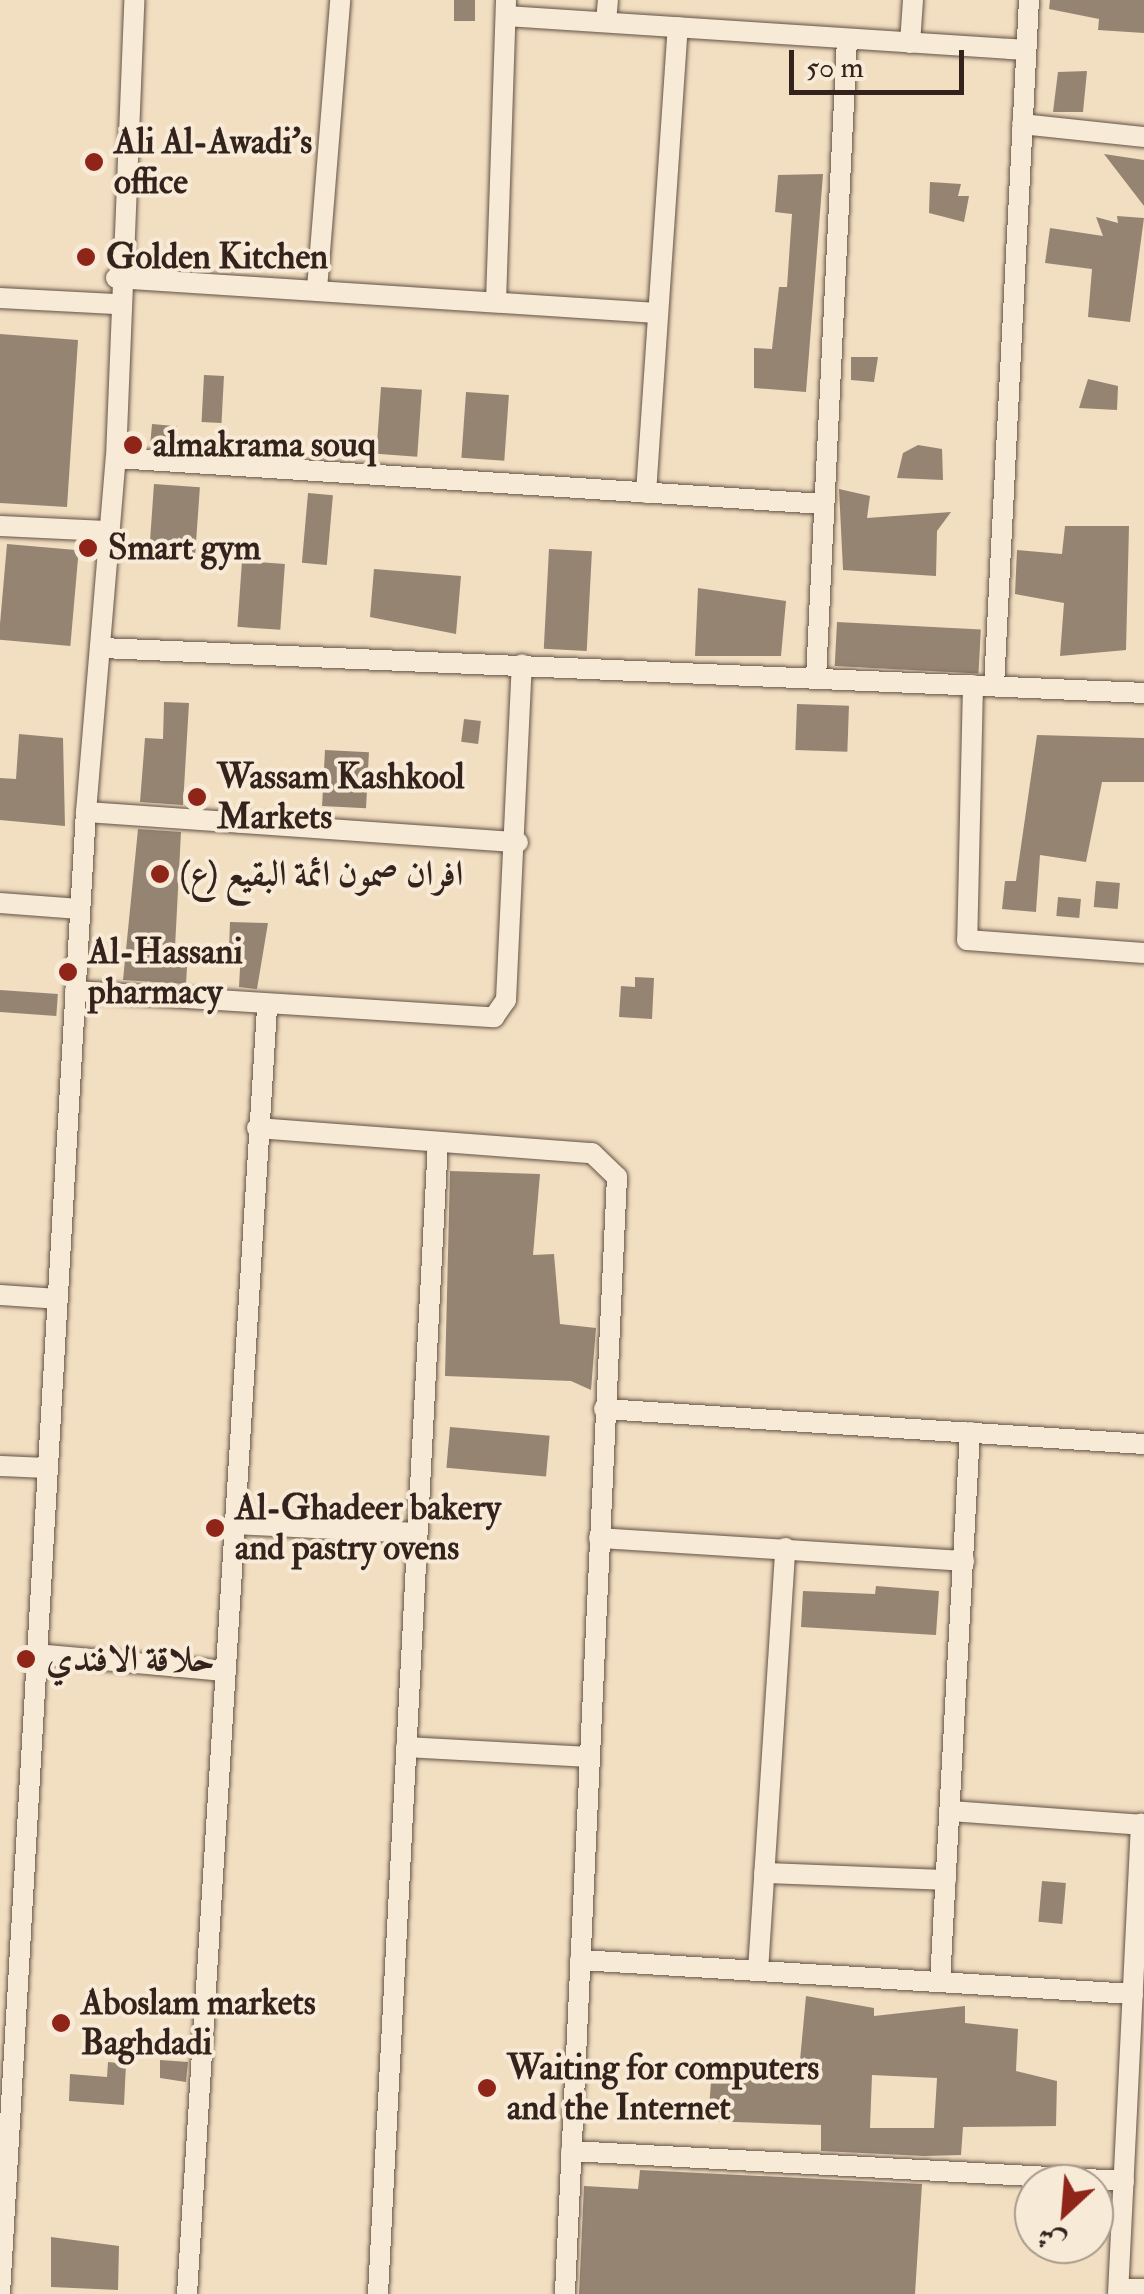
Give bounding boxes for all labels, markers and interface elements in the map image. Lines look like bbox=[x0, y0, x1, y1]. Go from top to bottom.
scale bar bbox=[794, 30, 969, 92]
text: 50 m bbox=[806, 49, 864, 86]
place label: Ali Al-Awadi's office bbox=[114, 121, 312, 203]
marker: Ali Al-Awadi's office bbox=[83, 151, 105, 173]
place label: Golden Kitchen bbox=[106, 236, 328, 278]
marker: Golden Kitchen bbox=[75, 246, 97, 268]
place label: almakrama souq bbox=[153, 424, 376, 466]
marker: almakrama souq bbox=[122, 434, 144, 456]
place label: Smart gym bbox=[108, 527, 261, 569]
marker: Smart gym bbox=[77, 537, 99, 559]
place label: Wassam Kashkool Markets bbox=[217, 756, 465, 838]
marker: Wassam Kashkool Markets bbox=[186, 786, 208, 808]
place label: افران صمون ائمة البقيع (ع) bbox=[180, 853, 463, 895]
marker: افران صمون ائمة البقيع (ع) bbox=[149, 863, 171, 885]
place label: Al-Hassani pharmacy bbox=[88, 931, 243, 1013]
marker: Al-Hassani pharmacy bbox=[57, 961, 79, 983]
place label: Al-Ghadeer bakery and pastry ovens bbox=[235, 1487, 501, 1569]
marker: Al-Ghadeer bakery and pastry ovens bbox=[204, 1517, 226, 1539]
place label: حلاقة الافندي bbox=[46, 1638, 215, 1680]
marker: حلاقة الافندي bbox=[15, 1648, 37, 1670]
place label: Aboslam markets Baghdadi bbox=[81, 1982, 316, 2064]
marker: Aboslam markets Baghdadi bbox=[50, 2012, 72, 2034]
place label: Waiting for computers and the Internet bbox=[507, 2047, 819, 2129]
marker: Waiting for computers and the Internet bbox=[476, 2077, 498, 2099]
north arrow bbox=[1014, 2164, 1114, 2264]
text: ش bbox=[1031, 2218, 1072, 2261]

